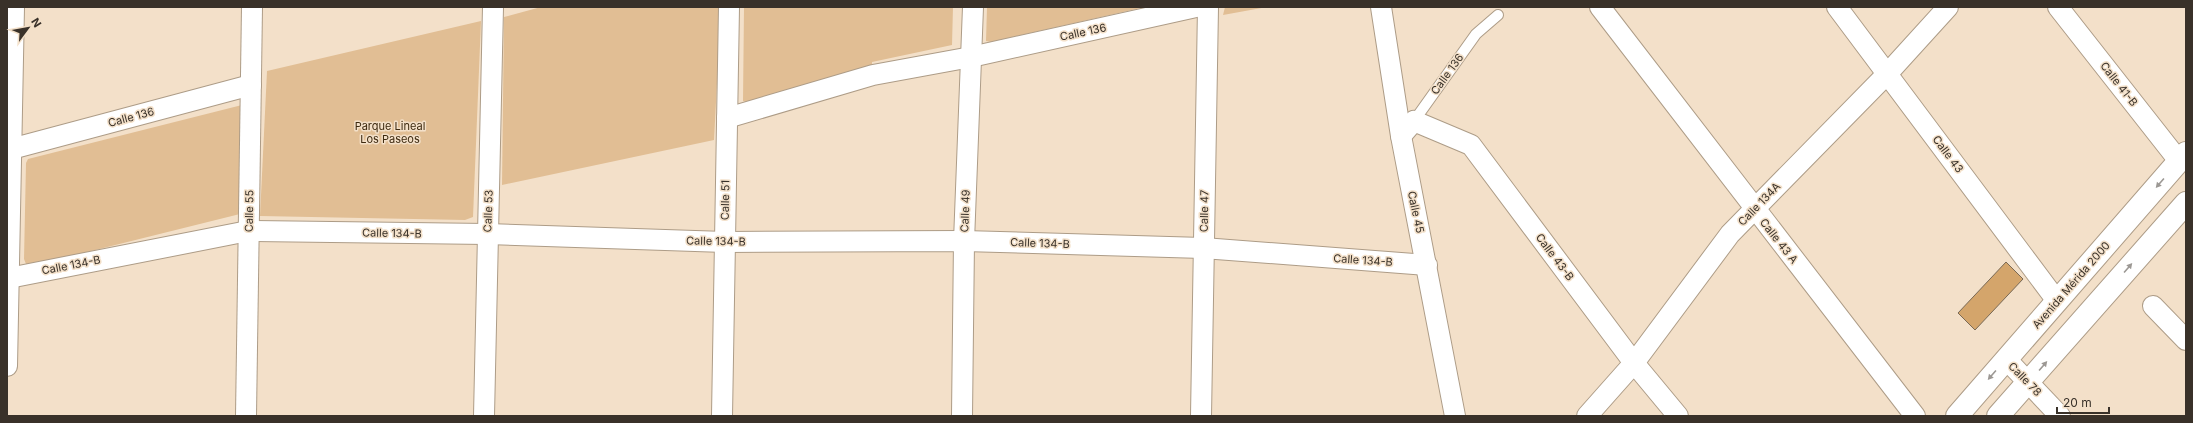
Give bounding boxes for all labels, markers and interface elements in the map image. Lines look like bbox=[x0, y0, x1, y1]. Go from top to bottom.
north arrow bbox=[8, 8, 48, 48]
text: N bbox=[28, 15, 45, 30]
street label: Calle 136 bbox=[1058, 20, 1108, 44]
street label: Calle 136 bbox=[1427, 51, 1467, 97]
street label: Calle 41-B bbox=[2097, 59, 2141, 109]
street label: Calle 136 bbox=[106, 104, 156, 130]
park label: Parque Lineal Los Paseos bbox=[355, 119, 425, 146]
street label: Calle 43 bbox=[1929, 133, 1967, 176]
one-way arrow bbox=[2156, 177, 2165, 188]
street label: Calle 134A bbox=[1735, 179, 1783, 229]
street label: Calle 51 bbox=[718, 180, 732, 220]
street label: Calle 55 bbox=[242, 189, 256, 232]
street label: Calle 53 bbox=[480, 189, 496, 232]
street label: Calle 49 bbox=[957, 189, 973, 233]
street label: Calle 47 bbox=[1197, 190, 1211, 232]
street label: Calle 45 bbox=[1405, 190, 1427, 235]
street label: Calle 43 A bbox=[1757, 216, 1801, 267]
street label: Calle 134-B bbox=[362, 225, 422, 241]
street label: Calle 43-B bbox=[1533, 231, 1577, 283]
street label: Calle 134-B bbox=[686, 233, 746, 249]
street label: Calle 134-B bbox=[1010, 235, 1070, 251]
street label: Avenida Mérida 2000 bbox=[2029, 238, 2113, 332]
street label: Calle 134-B bbox=[1333, 251, 1393, 269]
street label: Calle 134-B bbox=[40, 252, 102, 278]
one-way arrow bbox=[2124, 263, 2133, 273]
street label: Calle 78 bbox=[2005, 359, 2045, 399]
one-way arrow bbox=[2038, 360, 2047, 371]
one-way arrow bbox=[1988, 371, 1997, 380]
scale bar bbox=[2057, 389, 2109, 415]
text: 20 m bbox=[2063, 395, 2092, 410]

